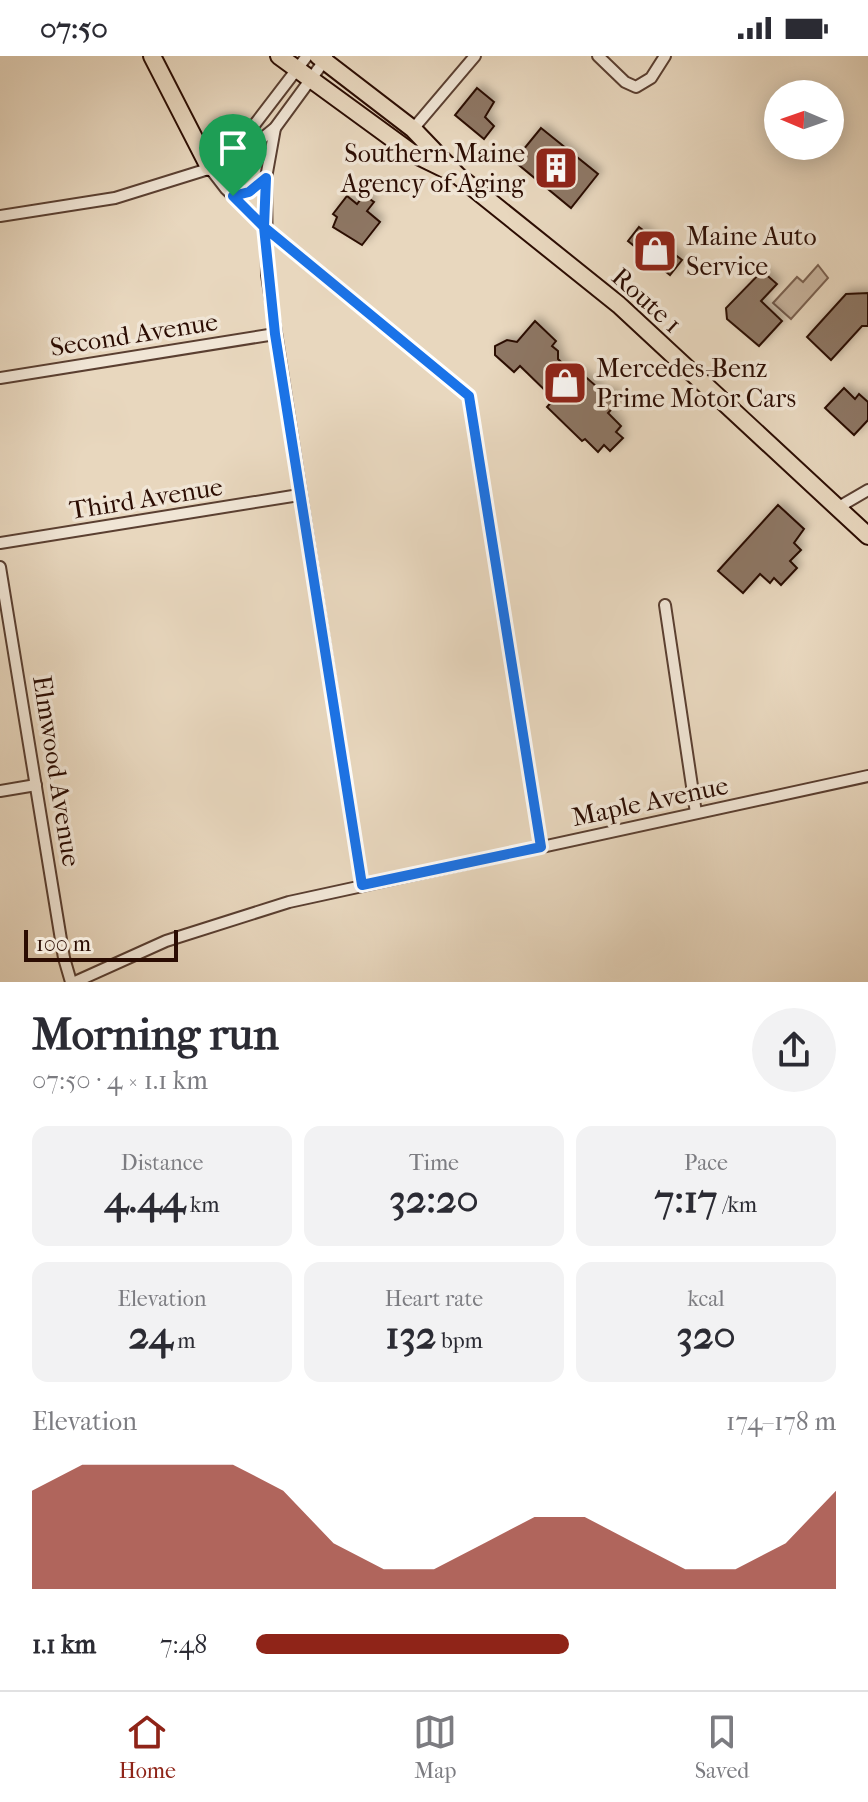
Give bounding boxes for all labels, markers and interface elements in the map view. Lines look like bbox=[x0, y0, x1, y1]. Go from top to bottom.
text: 07:50 bbox=[40, 11, 108, 46]
north arrow bbox=[764, 80, 844, 160]
map controls bbox=[764, 80, 844, 160]
pin bbox=[199, 114, 267, 196]
icon: arrive bbox=[211, 126, 255, 170]
place label: Southern Maine Agency of Aging bbox=[340, 138, 526, 199]
building icon: Southern Maine Agency of Aging bbox=[532, 144, 580, 192]
place label: Maine Auto Service bbox=[686, 221, 817, 282]
shop icon: Maine Auto Service bbox=[631, 227, 679, 275]
street label: Route 1 bbox=[605, 261, 688, 340]
street label: Second Avenue bbox=[48, 306, 220, 363]
place label: Mercedes-Benz Prime Motor Cars bbox=[596, 353, 796, 414]
shop icon: Mercedes-Benz Prime Motor Cars bbox=[541, 359, 589, 407]
street label: Third Avenue bbox=[67, 471, 225, 526]
street label: Elmwood Avenue bbox=[26, 673, 87, 869]
street label: Maple Avenue bbox=[569, 770, 731, 833]
scale bar bbox=[24, 926, 178, 962]
text: 100 m bbox=[36, 931, 91, 957]
button: share bbox=[752, 1008, 836, 1092]
text: Morning run bbox=[32, 1009, 279, 1060]
text: 07:50 · 4 × 1.1 km bbox=[32, 1065, 208, 1096]
text: Distance bbox=[121, 1150, 203, 1176]
text: Time bbox=[409, 1150, 459, 1176]
text: Pace bbox=[684, 1150, 728, 1176]
text: 4.44 bbox=[104, 1176, 185, 1222]
text: 32:20 bbox=[389, 1176, 479, 1222]
text: 7:17 bbox=[655, 1176, 717, 1222]
text: km bbox=[185, 1192, 220, 1218]
text: /km bbox=[717, 1192, 757, 1218]
text: Elevation bbox=[118, 1286, 206, 1312]
text: Heart rate bbox=[385, 1286, 483, 1312]
text: kcal bbox=[687, 1286, 725, 1312]
text: 24 bbox=[128, 1312, 173, 1358]
text: 132 bbox=[385, 1312, 436, 1358]
text: 320 bbox=[676, 1312, 736, 1358]
text: m bbox=[173, 1328, 196, 1354]
text: bpm bbox=[436, 1328, 483, 1354]
text: Elevation bbox=[32, 1406, 137, 1437]
text: 174–178 m bbox=[726, 1406, 836, 1437]
text: 1.1 km bbox=[32, 1629, 96, 1660]
text: 7:48 bbox=[160, 1629, 207, 1660]
tab: Home bbox=[119, 1710, 176, 1784]
tab: Map bbox=[413, 1710, 457, 1784]
tab: Saved bbox=[695, 1710, 749, 1784]

